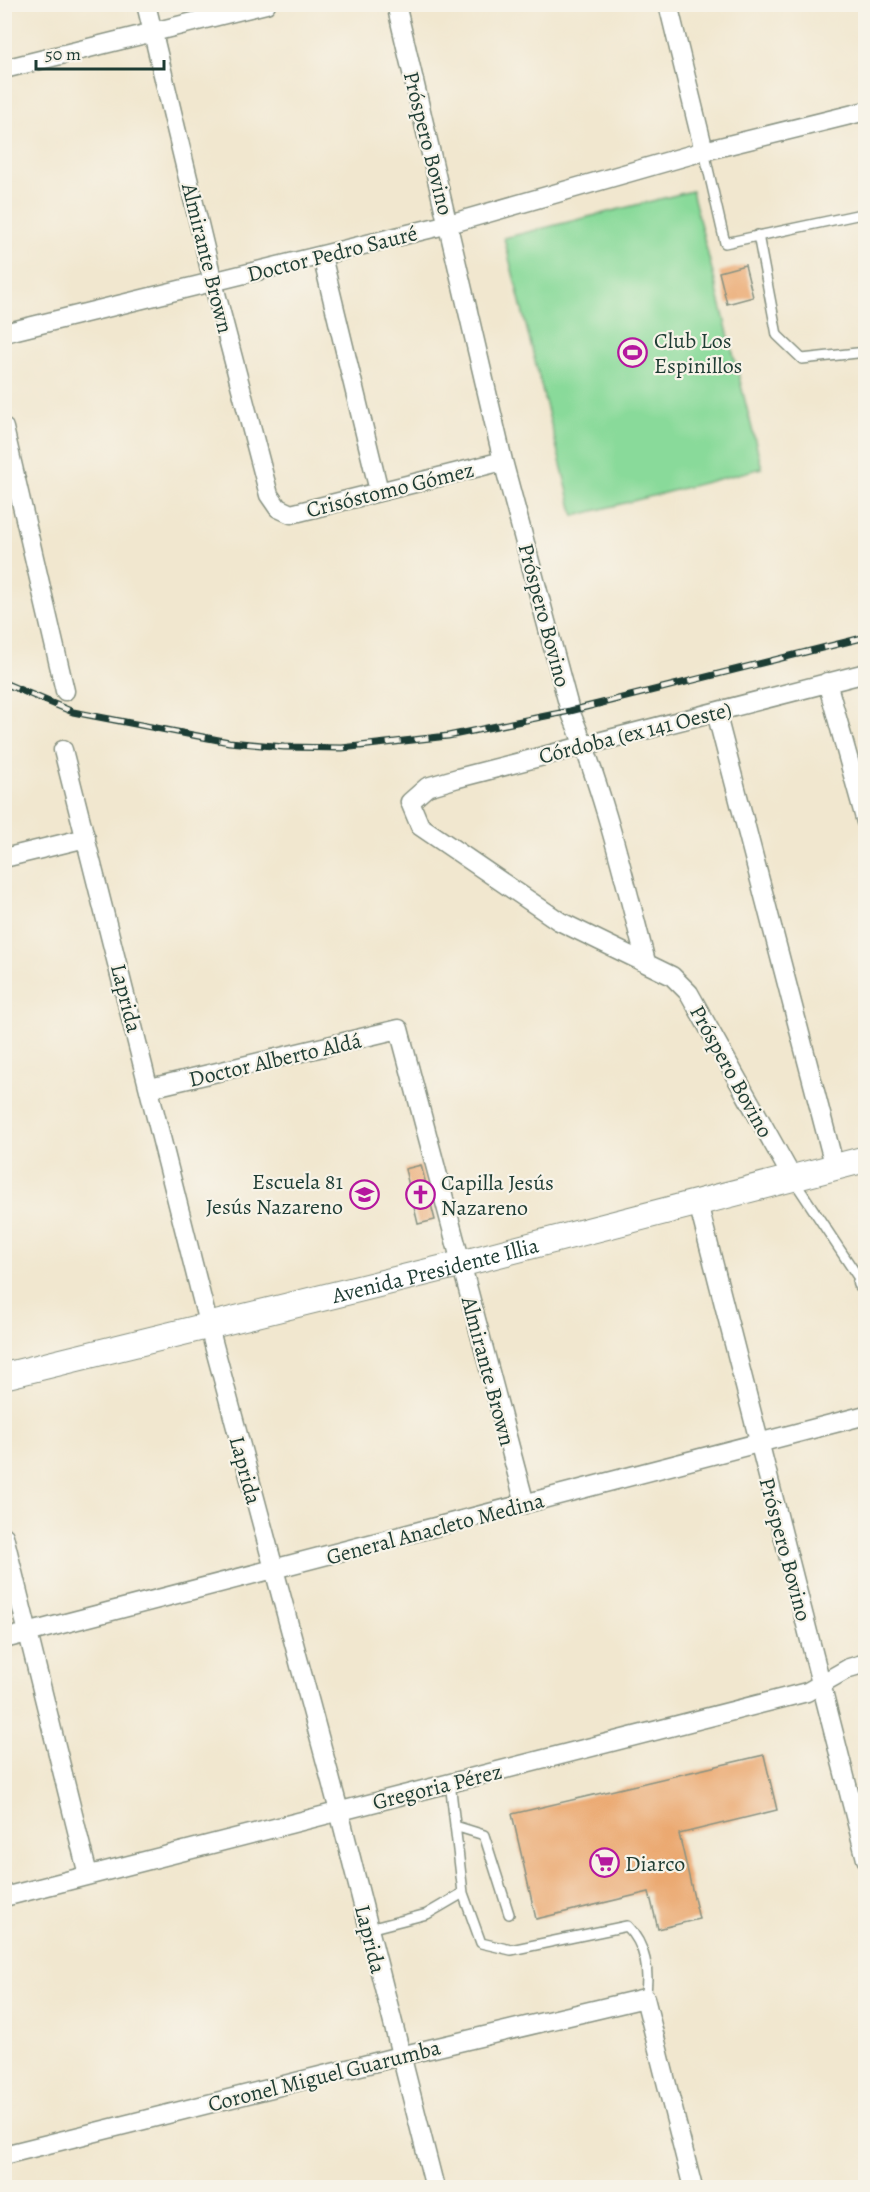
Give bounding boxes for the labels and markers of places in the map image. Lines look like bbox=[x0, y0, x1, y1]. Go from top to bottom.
place label: Club Los Espinillos bbox=[654, 326, 742, 381]
sports icon: Club Los Espinillos bbox=[617, 337, 649, 369]
place label: Escuela 81 Jesús Nazareno bbox=[206, 1167, 343, 1222]
place label: Capilla Jesús Nazareno bbox=[441, 1168, 554, 1223]
school or university icon: Escuela 81 Jesús Nazareno bbox=[348, 1178, 380, 1210]
church icon: Capilla Jesús Nazareno bbox=[404, 1179, 436, 1211]
supermarket icon: Diarco bbox=[588, 1847, 620, 1879]
place label: Diarco bbox=[625, 1849, 685, 1879]

